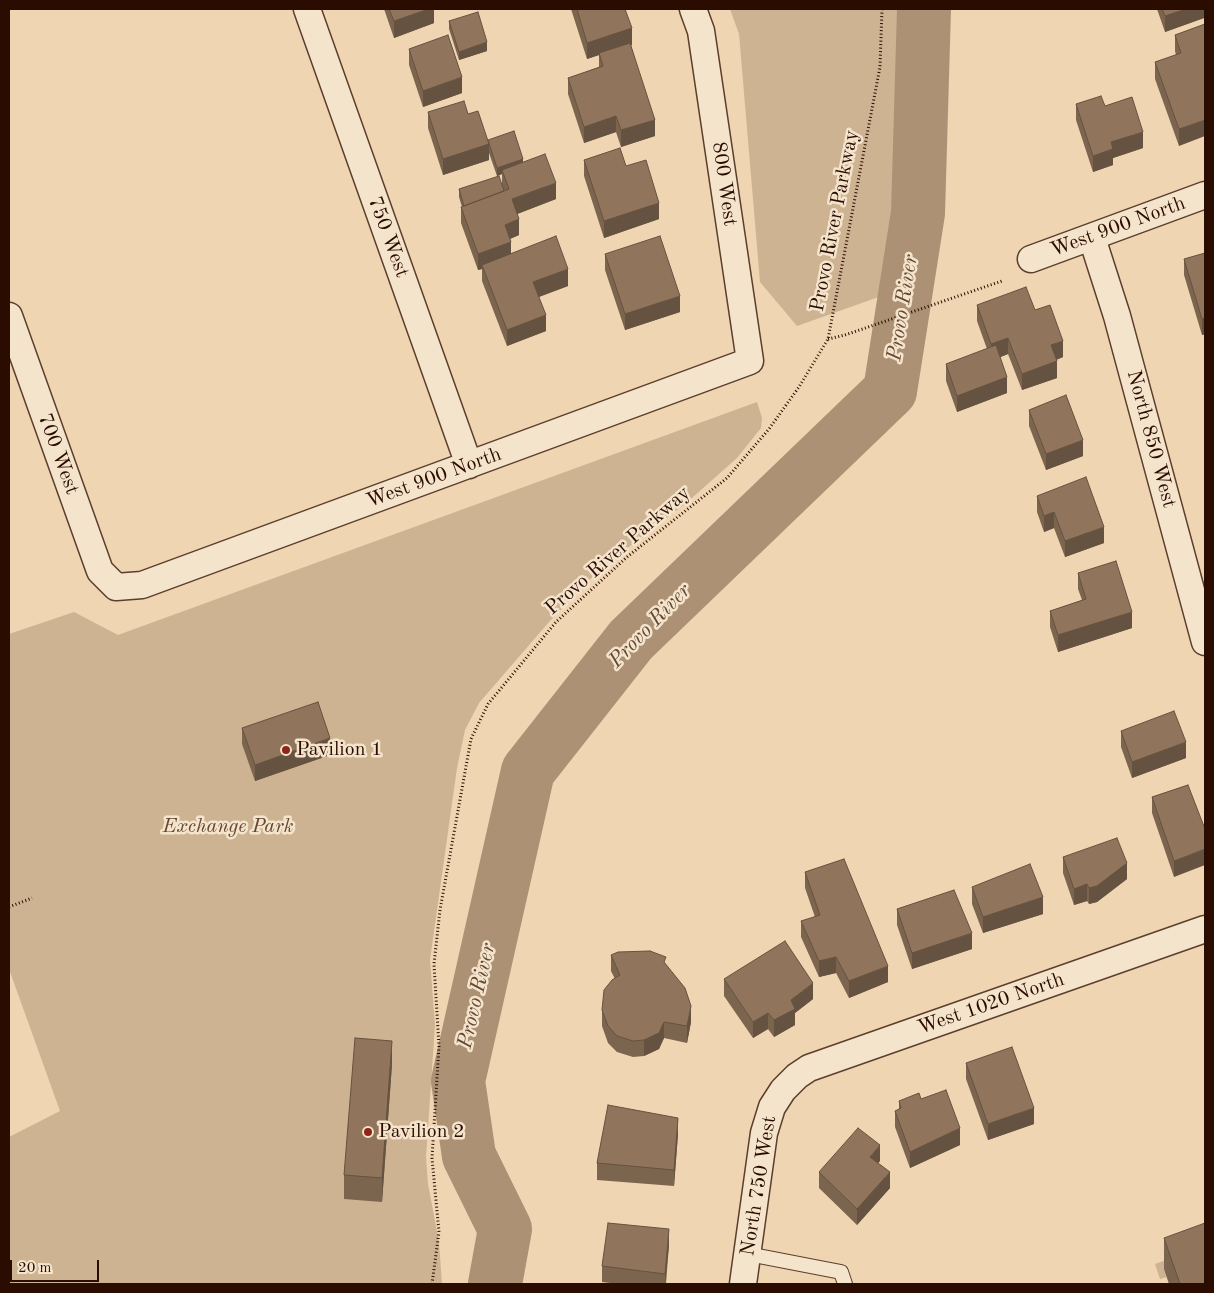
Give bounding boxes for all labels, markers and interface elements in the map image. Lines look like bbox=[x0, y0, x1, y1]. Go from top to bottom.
street label: Provo River Parkway bbox=[806, 128, 864, 314]
street label: 800 West bbox=[706, 140, 742, 228]
street label: West 900 North bbox=[1047, 191, 1189, 263]
street label: 750 West bbox=[362, 193, 414, 281]
water label: Provo River bbox=[882, 253, 924, 363]
street label: North 850 West bbox=[1121, 367, 1181, 511]
street label: 700 West bbox=[32, 410, 84, 498]
street label: West 900 North bbox=[363, 442, 505, 514]
street label: Provo River Parkway bbox=[540, 481, 696, 621]
water label: Provo River bbox=[604, 579, 696, 673]
place label: Pavilion 1 bbox=[296, 738, 383, 762]
marker: Pavilion 1 bbox=[280, 744, 292, 756]
park label: Exchange Park bbox=[163, 815, 293, 839]
water label: Provo River bbox=[453, 941, 501, 1051]
street label: West 1020 North bbox=[915, 968, 1067, 1040]
street label: North 750 West bbox=[736, 1114, 782, 1258]
place label: Pavilion 2 bbox=[378, 1120, 465, 1144]
marker: Pavilion 2 bbox=[362, 1126, 374, 1138]
scale bar bbox=[12, 1250, 101, 1282]
text: 20 m bbox=[18, 1261, 52, 1276]

